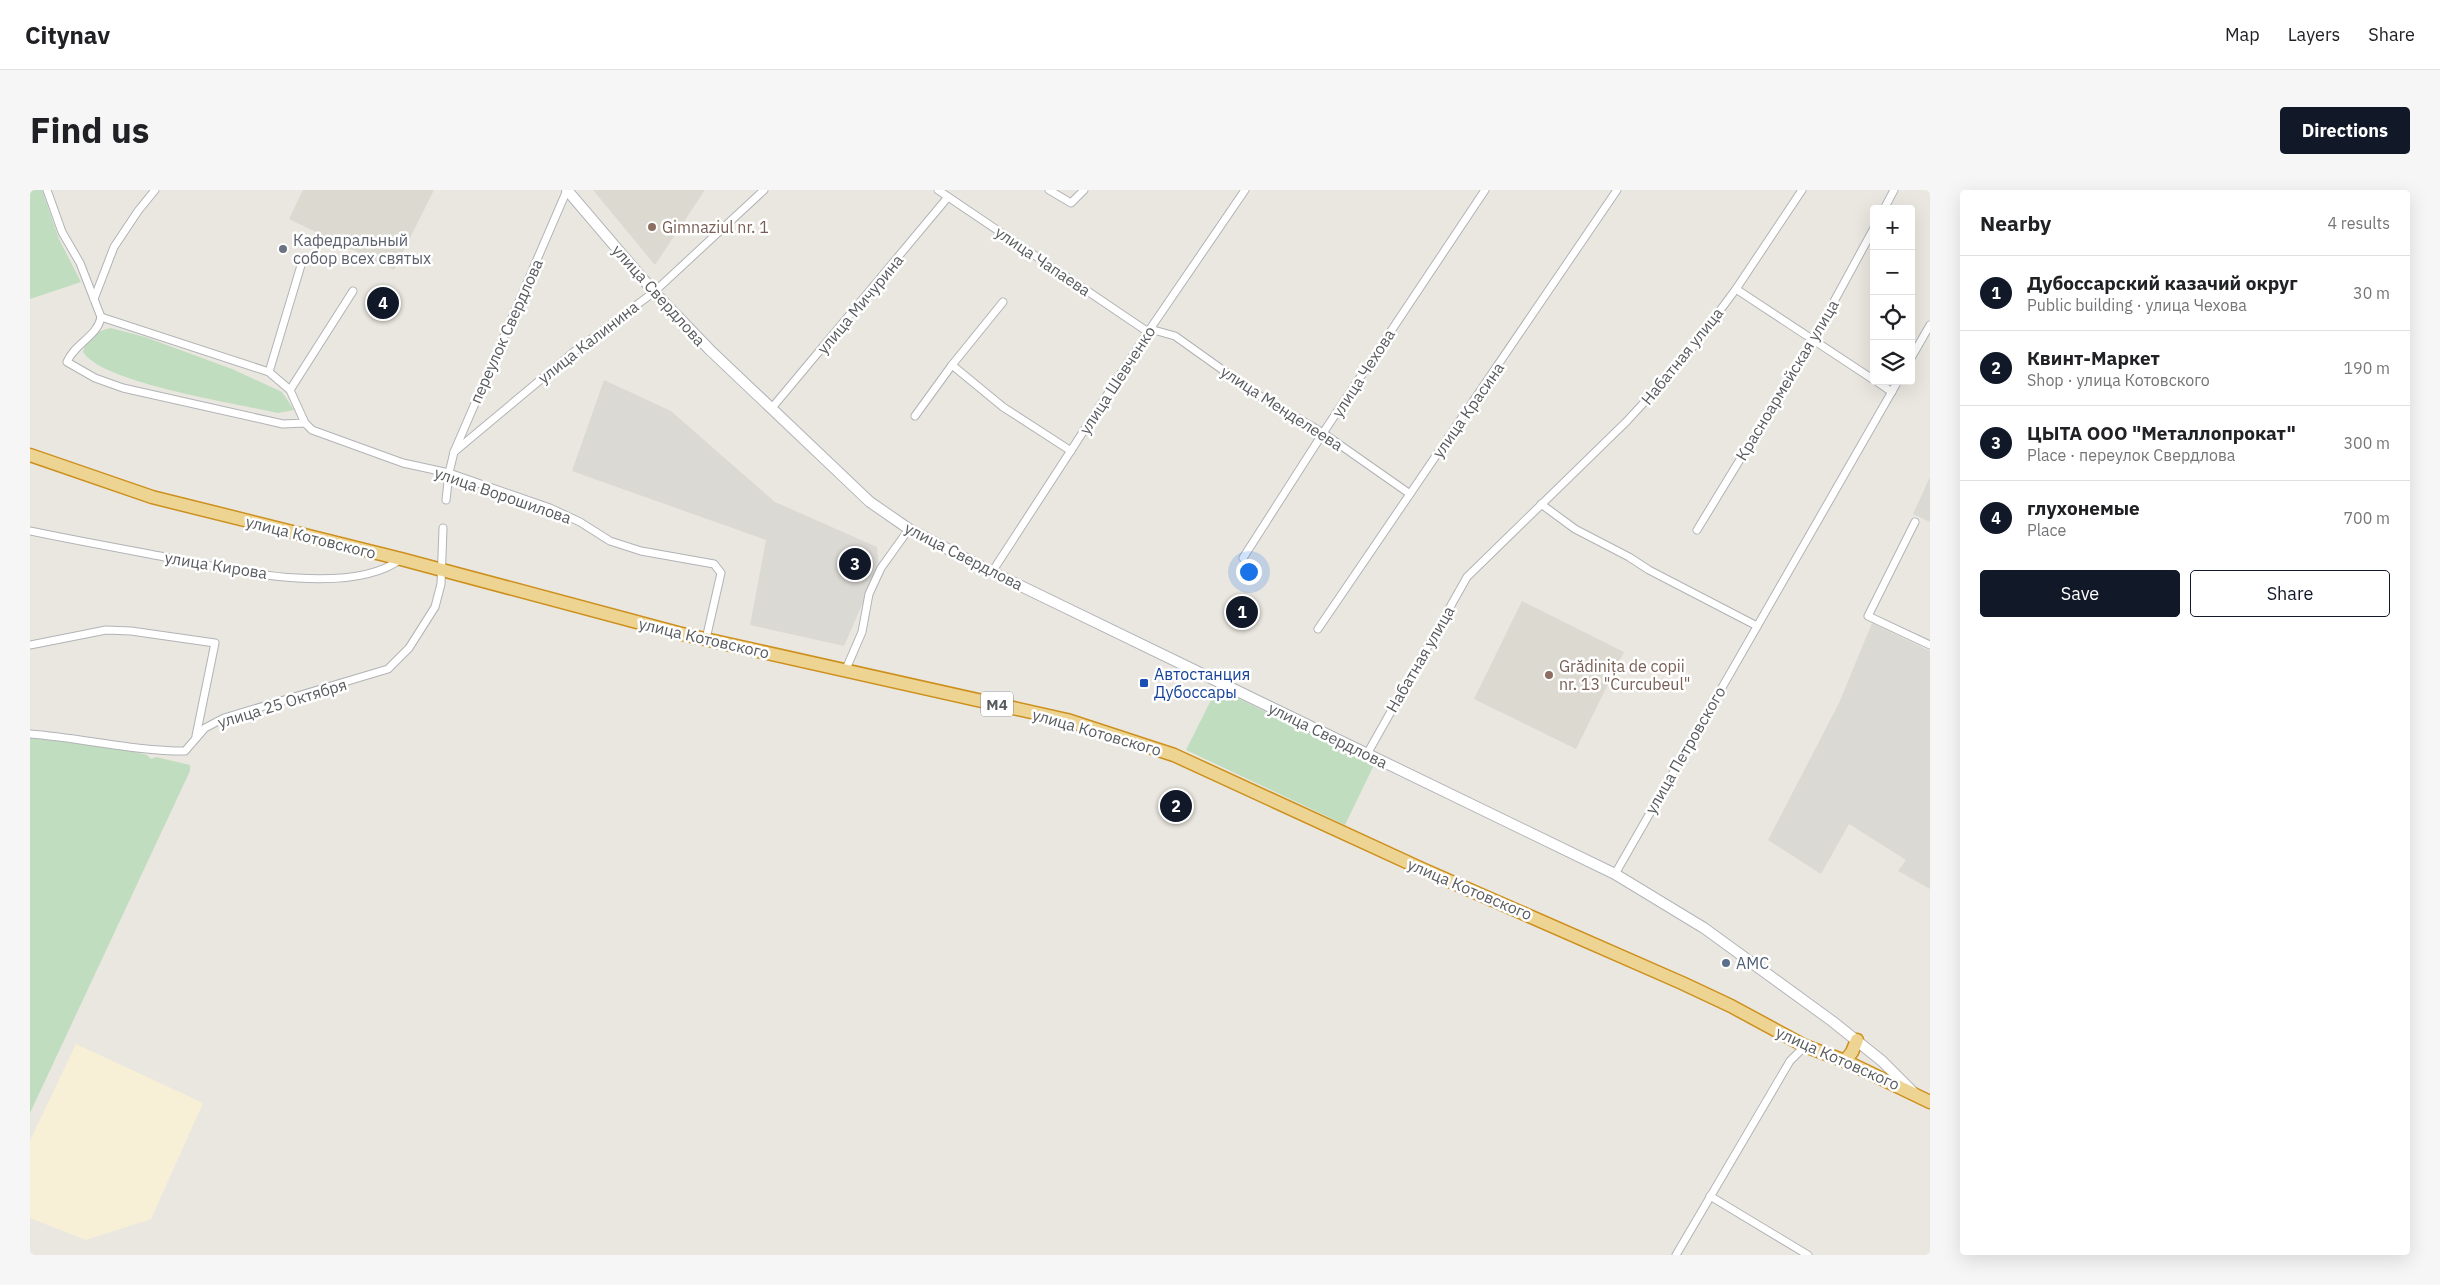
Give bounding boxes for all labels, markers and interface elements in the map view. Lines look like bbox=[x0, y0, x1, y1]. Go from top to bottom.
text: Citynav bbox=[25, 19, 110, 51]
text: Map bbox=[2225, 23, 2260, 46]
text: Layers bbox=[2288, 23, 2340, 46]
text: Share bbox=[2368, 23, 2415, 46]
text: Find us bbox=[30, 107, 149, 153]
button: Directions bbox=[2280, 107, 2410, 154]
map controls bbox=[1870, 205, 1915, 385]
button: + bbox=[1870, 205, 1915, 250]
text: Nearby bbox=[1980, 209, 2051, 237]
text: 4 results bbox=[2327, 213, 2390, 233]
place label: Gimnaziul nr. 1 bbox=[662, 217, 769, 237]
marker: Gimnaziul nr. 1 bbox=[646, 221, 658, 233]
street label: улица Чапаева bbox=[991, 222, 1095, 301]
place label: Кафедральный собор всех святых bbox=[293, 230, 431, 268]
street label: улица Свердлова bbox=[608, 240, 710, 350]
marker: Кафедральный собор всех святых bbox=[277, 243, 289, 255]
street label: улица Мичурина bbox=[813, 250, 908, 358]
button: − bbox=[1870, 250, 1915, 295]
street label: переулок Свердлова bbox=[465, 255, 547, 406]
text: Дубоссарский казачий округ bbox=[2027, 271, 2298, 295]
text: 1 bbox=[1991, 283, 2001, 303]
text: 30 m bbox=[2353, 283, 2390, 303]
pin: 4 bbox=[367, 284, 399, 322]
button: locate bbox=[1870, 295, 1915, 340]
text: Public building · улица Чехова bbox=[2027, 295, 2247, 315]
street label: улица Калинина bbox=[534, 296, 643, 388]
street label: Красноармейская улица bbox=[1731, 296, 1843, 464]
street label: Набатная улица bbox=[1637, 303, 1728, 409]
street label: улица Шевченко bbox=[1074, 322, 1160, 438]
street label: улица Чехова bbox=[1327, 325, 1399, 421]
button: layers bbox=[1870, 340, 1915, 385]
text: Квинт-Маркет bbox=[2027, 346, 2160, 370]
street label: улица Красина bbox=[1428, 358, 1509, 462]
text: 2 bbox=[1991, 358, 2001, 378]
text: 190 m bbox=[2343, 358, 2390, 378]
street label: улица Менделеева bbox=[1217, 361, 1347, 455]
text: Shop · улица Котовского bbox=[2027, 370, 2210, 390]
text: ЦЫТА ООО "Металлопрокат" bbox=[2027, 421, 2296, 445]
text: 3 bbox=[1991, 433, 2001, 453]
text: 300 m bbox=[2343, 433, 2390, 453]
text: Place · переулок Свердлова bbox=[2027, 445, 2235, 465]
street label: улица Ворошилова bbox=[432, 462, 574, 528]
text: глухонемые bbox=[2027, 496, 2140, 520]
text: 4 bbox=[1991, 508, 2001, 528]
text: 700 m bbox=[2343, 508, 2390, 528]
street label: улица Котовского bbox=[244, 511, 378, 563]
street label: улица Свердлова bbox=[902, 518, 1027, 595]
text: Place bbox=[2027, 520, 2066, 540]
pin: 3 bbox=[839, 545, 871, 583]
street label: улица Кирова bbox=[163, 547, 269, 583]
your location bbox=[1236, 559, 1262, 585]
button: Save bbox=[1980, 570, 2180, 617]
button: Share bbox=[2190, 570, 2390, 617]
pin: 1 bbox=[1226, 593, 1258, 631]
street label: Набатная улица bbox=[1381, 602, 1459, 716]
street label: улица Котовского bbox=[637, 613, 771, 663]
place label: Grădinița de copii nr. 13 "Curcubeul" bbox=[1559, 656, 1691, 694]
place label: Автостанция Дубоссары bbox=[1154, 664, 1250, 702]
marker: Grădinița de copii nr. 13 "Curcubeul" bbox=[1543, 669, 1555, 681]
street label: улица 25 Октября bbox=[215, 674, 349, 732]
marker: Автостанция Дубоссары bbox=[1138, 677, 1150, 689]
street label: улица Петровского bbox=[1640, 683, 1730, 817]
road number: M4 bbox=[981, 692, 1013, 716]
street label: улица Свердлова bbox=[1265, 698, 1391, 773]
street label: улица Котовского bbox=[1030, 704, 1164, 760]
pin: 2 bbox=[1160, 787, 1192, 825]
street label: улица Котовского bbox=[1405, 854, 1535, 924]
place label: AMC bbox=[1736, 953, 1769, 973]
marker: AMC bbox=[1720, 957, 1732, 969]
street label: улица Котовского bbox=[1773, 1022, 1903, 1094]

